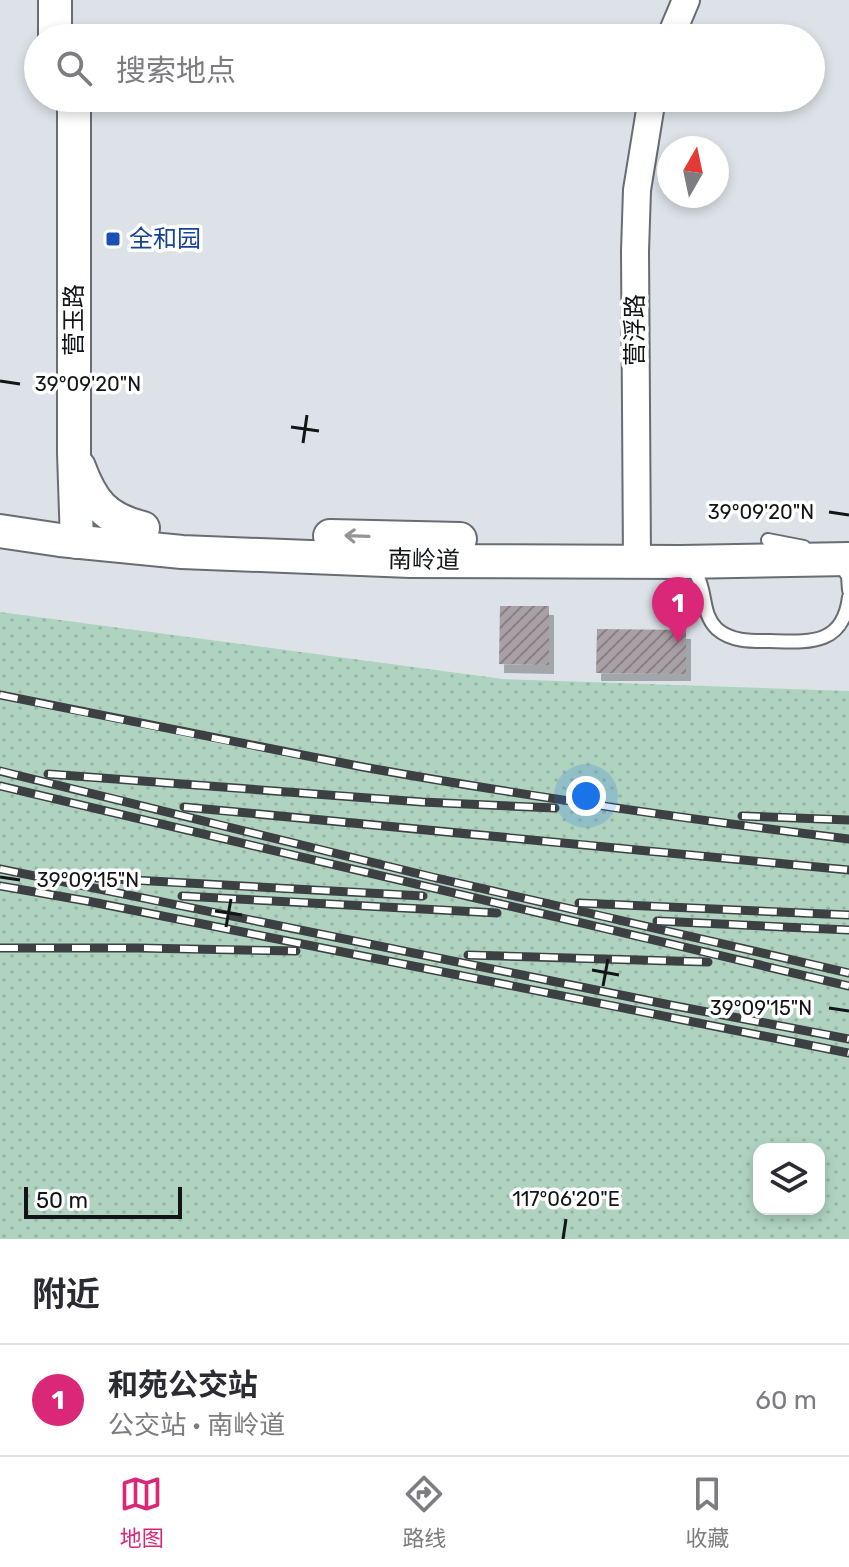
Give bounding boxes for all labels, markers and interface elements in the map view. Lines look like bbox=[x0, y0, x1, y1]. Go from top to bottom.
search box bbox=[24, 24, 825, 112]
icon: search bbox=[52, 46, 96, 90]
text: 搜索地点 bbox=[116, 53, 236, 89]
north arrow bbox=[657, 136, 729, 208]
place label: 全和园 bbox=[129, 225, 201, 253]
marker: 全和园 bbox=[104, 230, 122, 248]
street label: 营玉路 bbox=[60, 284, 88, 356]
street label: 营浮路 bbox=[621, 294, 649, 366]
text: 39°09'20"N bbox=[35, 372, 141, 396]
text: 39°09'20"N bbox=[708, 500, 814, 524]
one-way arrow bbox=[344, 529, 371, 544]
street label: 南岭道 bbox=[388, 545, 460, 575]
pin: 1 bbox=[652, 577, 704, 643]
your location bbox=[566, 776, 606, 816]
text: 39°09'15"N bbox=[37, 868, 139, 892]
text: 39°09'15"N bbox=[710, 996, 812, 1020]
map controls bbox=[753, 1143, 825, 1215]
button: layers bbox=[753, 1143, 825, 1215]
scale bar bbox=[24, 1183, 182, 1219]
text: 50 m bbox=[36, 1187, 88, 1214]
text: 117°06'20"E bbox=[512, 1187, 620, 1211]
text: 附近 bbox=[32, 1274, 100, 1315]
text: 和苑公交站 bbox=[108, 1367, 258, 1403]
text: 1 bbox=[52, 1385, 64, 1416]
text: 60 m bbox=[755, 1385, 817, 1416]
text: 公交站 · 南岭道 bbox=[108, 1410, 285, 1441]
tab: 地图 bbox=[119, 1472, 164, 1552]
tab: 路线 bbox=[402, 1472, 447, 1552]
tab: 收藏 bbox=[685, 1472, 730, 1552]

